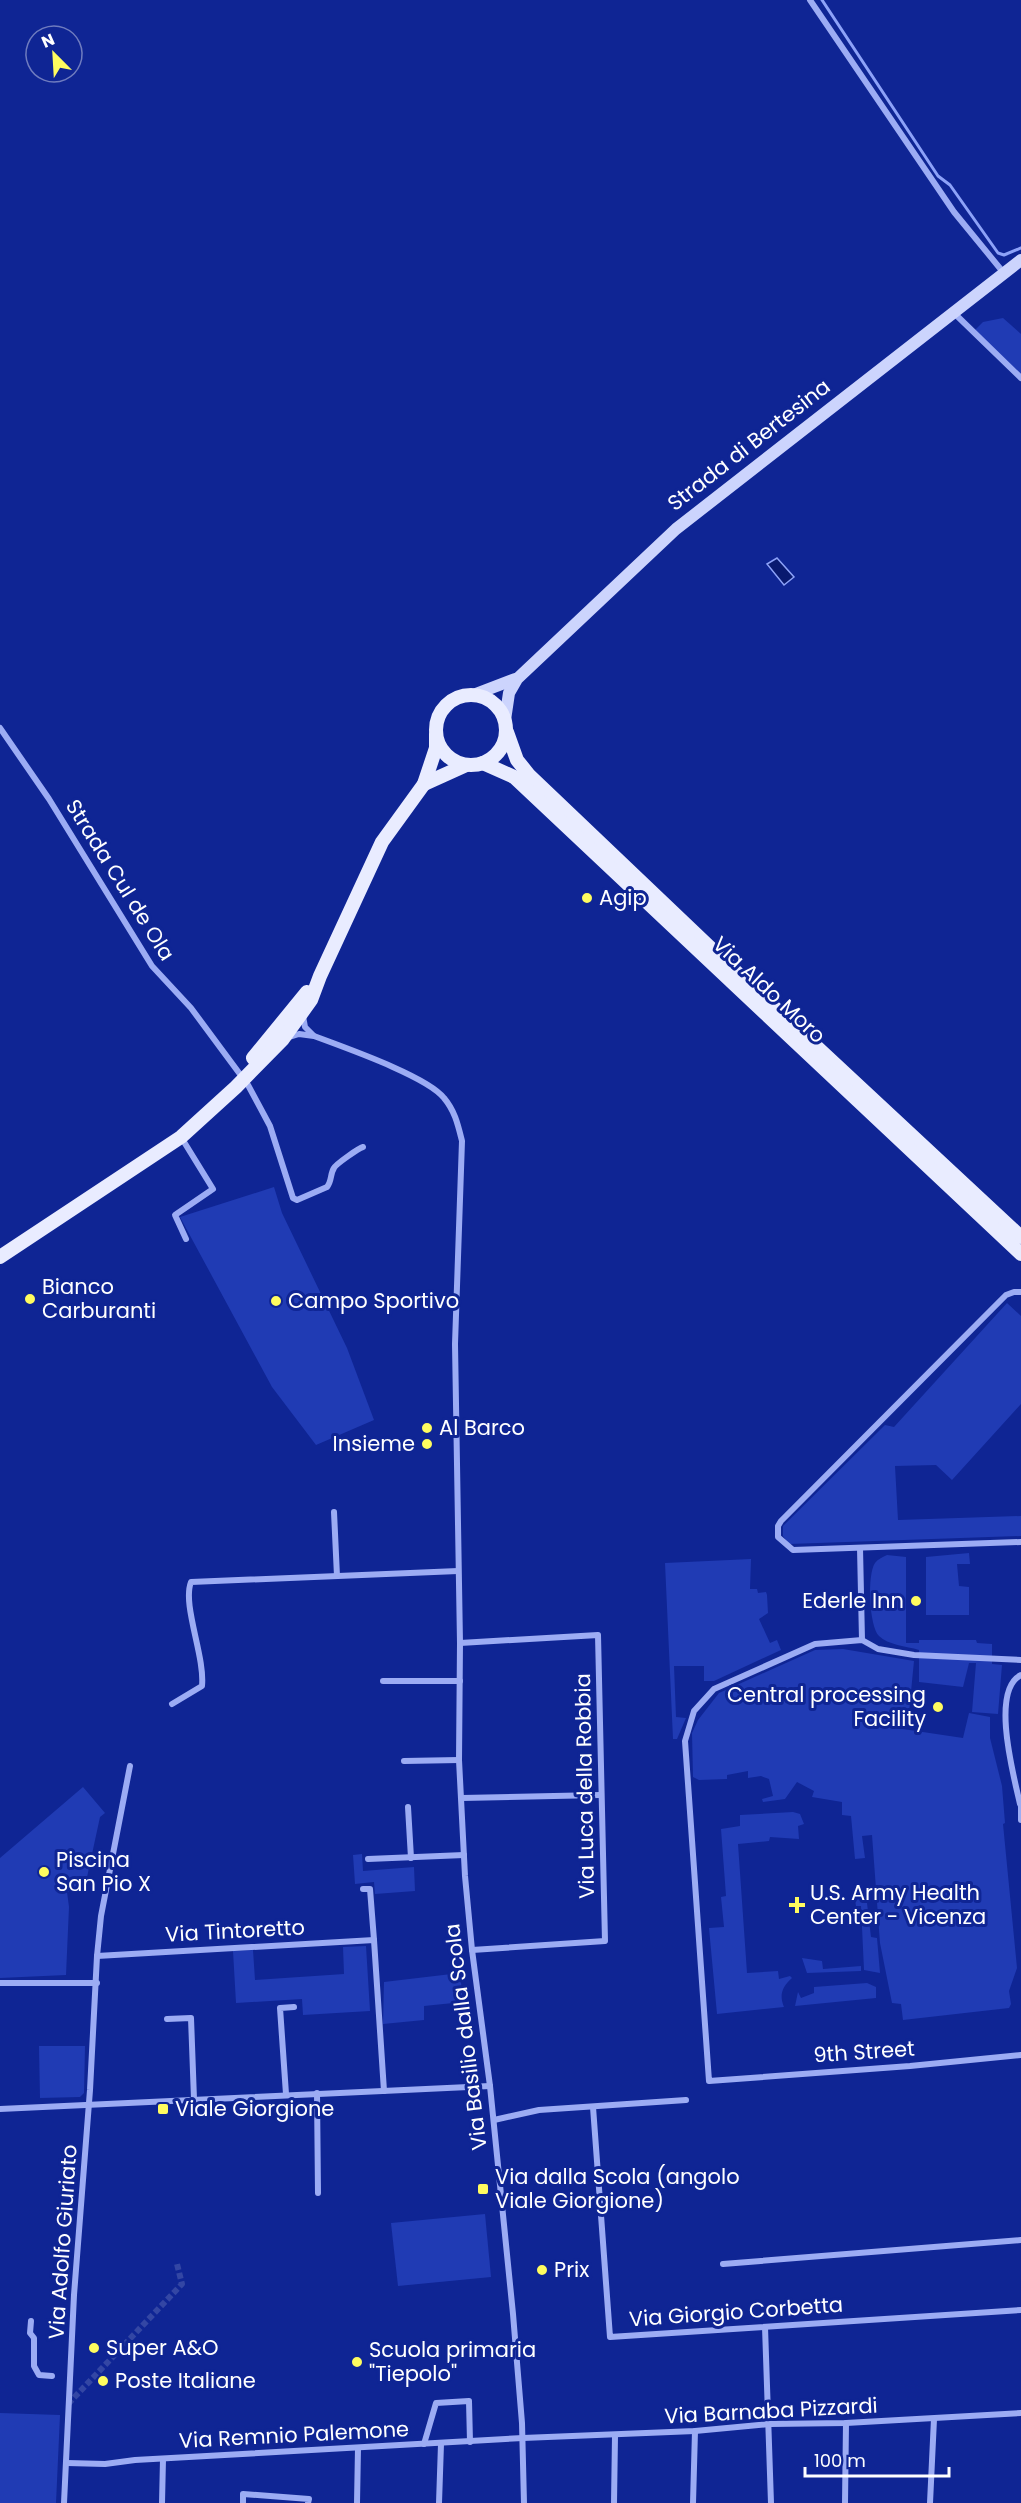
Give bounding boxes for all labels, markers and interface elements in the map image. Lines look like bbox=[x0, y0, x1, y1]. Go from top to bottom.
north arrow bbox=[24, 24, 84, 84]
text: N bbox=[38, 28, 58, 54]
street label: Strada di Bertesina bbox=[661, 372, 836, 517]
street label: Strada Cul de Ola bbox=[59, 794, 182, 966]
place label: Agip bbox=[599, 883, 647, 912]
marker: Agip bbox=[580, 891, 594, 905]
street label: Via Aldo Moro bbox=[707, 930, 832, 1050]
place label: Bianco Carburanti bbox=[42, 1272, 156, 1325]
place label: Campo Sportivo bbox=[288, 1286, 459, 1315]
marker: Bianco Carburanti bbox=[23, 1292, 37, 1306]
marker: Campo Sportivo bbox=[269, 1294, 283, 1308]
place label: Al Barco bbox=[439, 1413, 525, 1442]
marker: Al Barco bbox=[420, 1421, 434, 1435]
place label: Insieme bbox=[333, 1429, 415, 1458]
marker: Insieme bbox=[420, 1437, 434, 1451]
place label: Ederle Inn bbox=[802, 1586, 904, 1615]
marker: Ederle Inn bbox=[909, 1594, 923, 1608]
street label: Via Luca della Robbia bbox=[568, 1673, 601, 1899]
place label: Central processing Facility bbox=[727, 1680, 926, 1733]
marker: Central processing Facility bbox=[931, 1700, 945, 1714]
place label: Piscina San Pio X bbox=[56, 1845, 151, 1898]
marker: Piscina San Pio X bbox=[37, 1865, 51, 1879]
place label: U.S. Army Health Center - Vicenza bbox=[810, 1878, 986, 1931]
marker: U.S. Army Health Center - Vicenza bbox=[788, 1896, 806, 1914]
street label: Via Tintoretto bbox=[164, 1912, 306, 1949]
street label: Via Basilio dalla Scola bbox=[437, 1922, 494, 2152]
street label: 9th Street bbox=[812, 2033, 916, 2070]
place label: Viale Giorgione bbox=[175, 2094, 334, 2123]
marker: Viale Giorgione bbox=[156, 2102, 170, 2116]
street label: Via Adolfo Giuriato bbox=[41, 2144, 84, 2340]
place label: Via dalla Scola (angolo Viale Giorgione) bbox=[495, 2162, 740, 2215]
marker: Via dalla Scola (angolo Viale Giorgione) bbox=[476, 2182, 490, 2196]
place label: Prix bbox=[554, 2255, 589, 2284]
marker: Prix bbox=[535, 2263, 549, 2277]
street label: Via Giorgio Corbetta bbox=[628, 2290, 844, 2333]
place label: Super A&O bbox=[106, 2333, 219, 2362]
place label: Scuola primaria "Tiepolo" bbox=[369, 2335, 536, 2388]
marker: Super A&O bbox=[87, 2341, 101, 2355]
marker: Scuola primaria "Tiepolo" bbox=[350, 2355, 364, 2369]
place label: Poste Italiane bbox=[115, 2366, 256, 2395]
marker: Poste Italiane bbox=[96, 2374, 110, 2388]
street label: Via Barnaba Pizzardi bbox=[664, 2390, 878, 2431]
street label: Via Remnio Palemone bbox=[178, 2414, 410, 2455]
scale bar bbox=[805, 2440, 949, 2478]
text: 100 m bbox=[814, 2448, 866, 2473]

